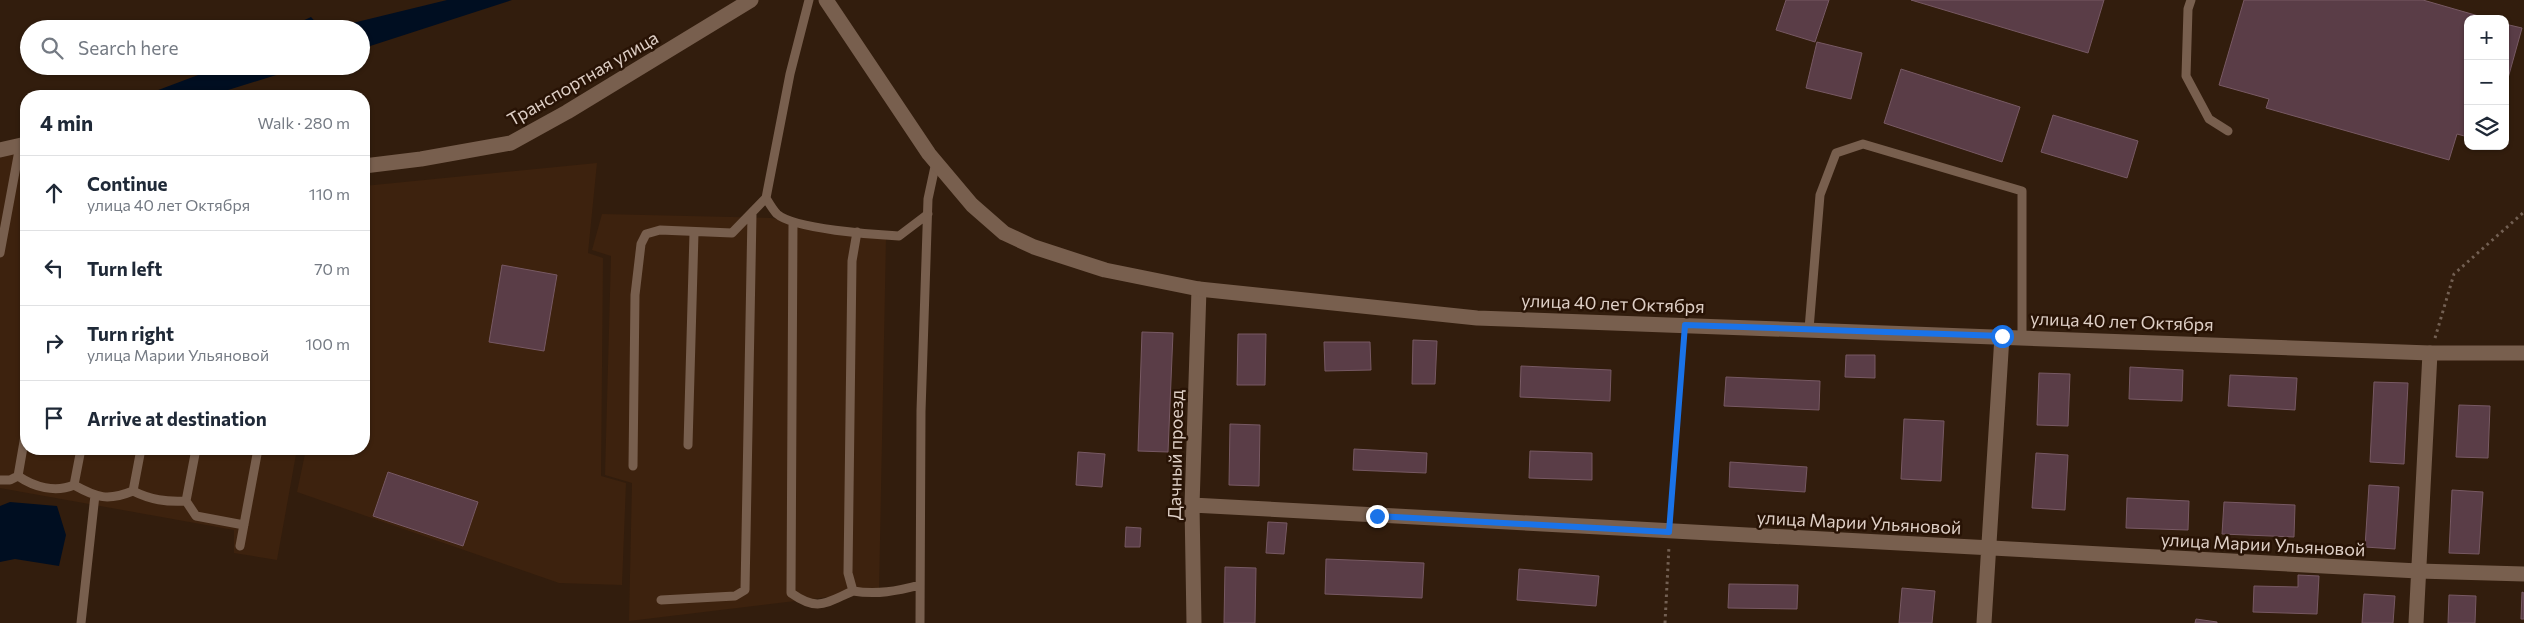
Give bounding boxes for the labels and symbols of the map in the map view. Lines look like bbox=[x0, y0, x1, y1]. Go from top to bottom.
street label: Транспортная улица bbox=[503, 26, 662, 130]
street label: улица 40 лет Октября bbox=[1521, 289, 1705, 317]
street label: улица 40 лет Октября bbox=[2030, 307, 2214, 335]
route start bbox=[1991, 325, 2014, 348]
street label: Дачный проезд bbox=[1163, 389, 1187, 520]
route end bbox=[1366, 505, 1389, 528]
street label: улица Марии Ульяновой bbox=[1756, 506, 1962, 538]
street label: улица Марии Ульяновой bbox=[2160, 528, 2366, 560]

